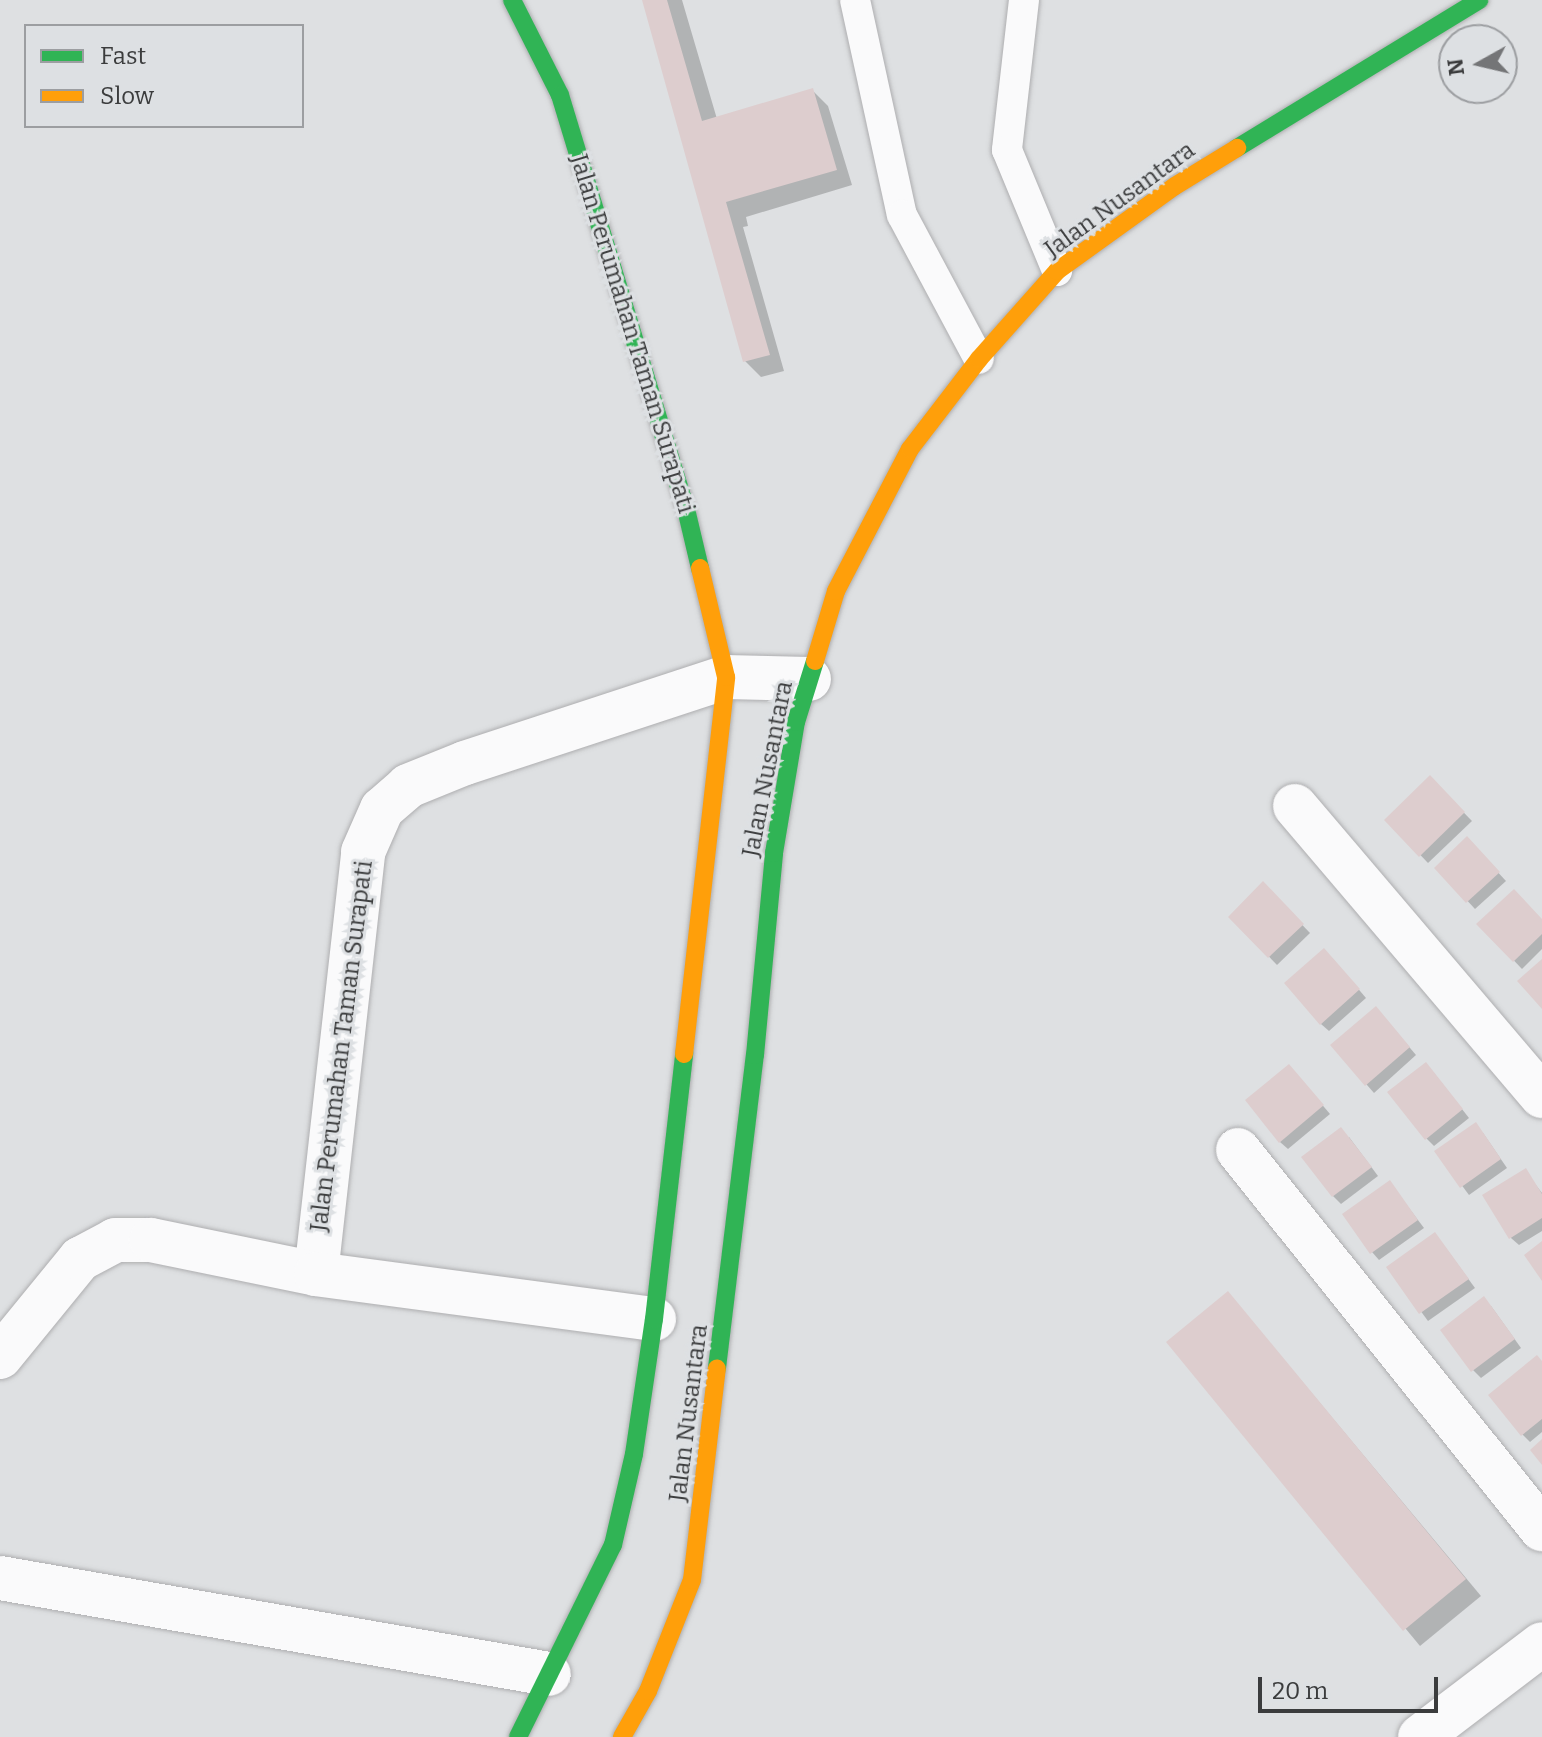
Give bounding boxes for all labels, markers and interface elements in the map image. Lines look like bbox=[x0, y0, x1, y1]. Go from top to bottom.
legend bbox=[24, 24, 304, 128]
north arrow bbox=[1438, 24, 1518, 104]
text: Fast bbox=[100, 42, 146, 70]
text: N bbox=[1441, 57, 1470, 77]
text: Slow bbox=[100, 82, 154, 110]
street label: Jalan Nusantara bbox=[1039, 136, 1201, 264]
street label: Jalan Perumahan Taman Surapati bbox=[564, 151, 700, 517]
street label: Jalan Nusantara bbox=[737, 679, 799, 859]
street label: Jalan Perumahan Taman Surapati bbox=[305, 859, 379, 1233]
street label: Jalan Nusantara bbox=[664, 1323, 714, 1503]
scale bar bbox=[1262, 1661, 1442, 1711]
text: 20 m bbox=[1272, 1677, 1328, 1705]

